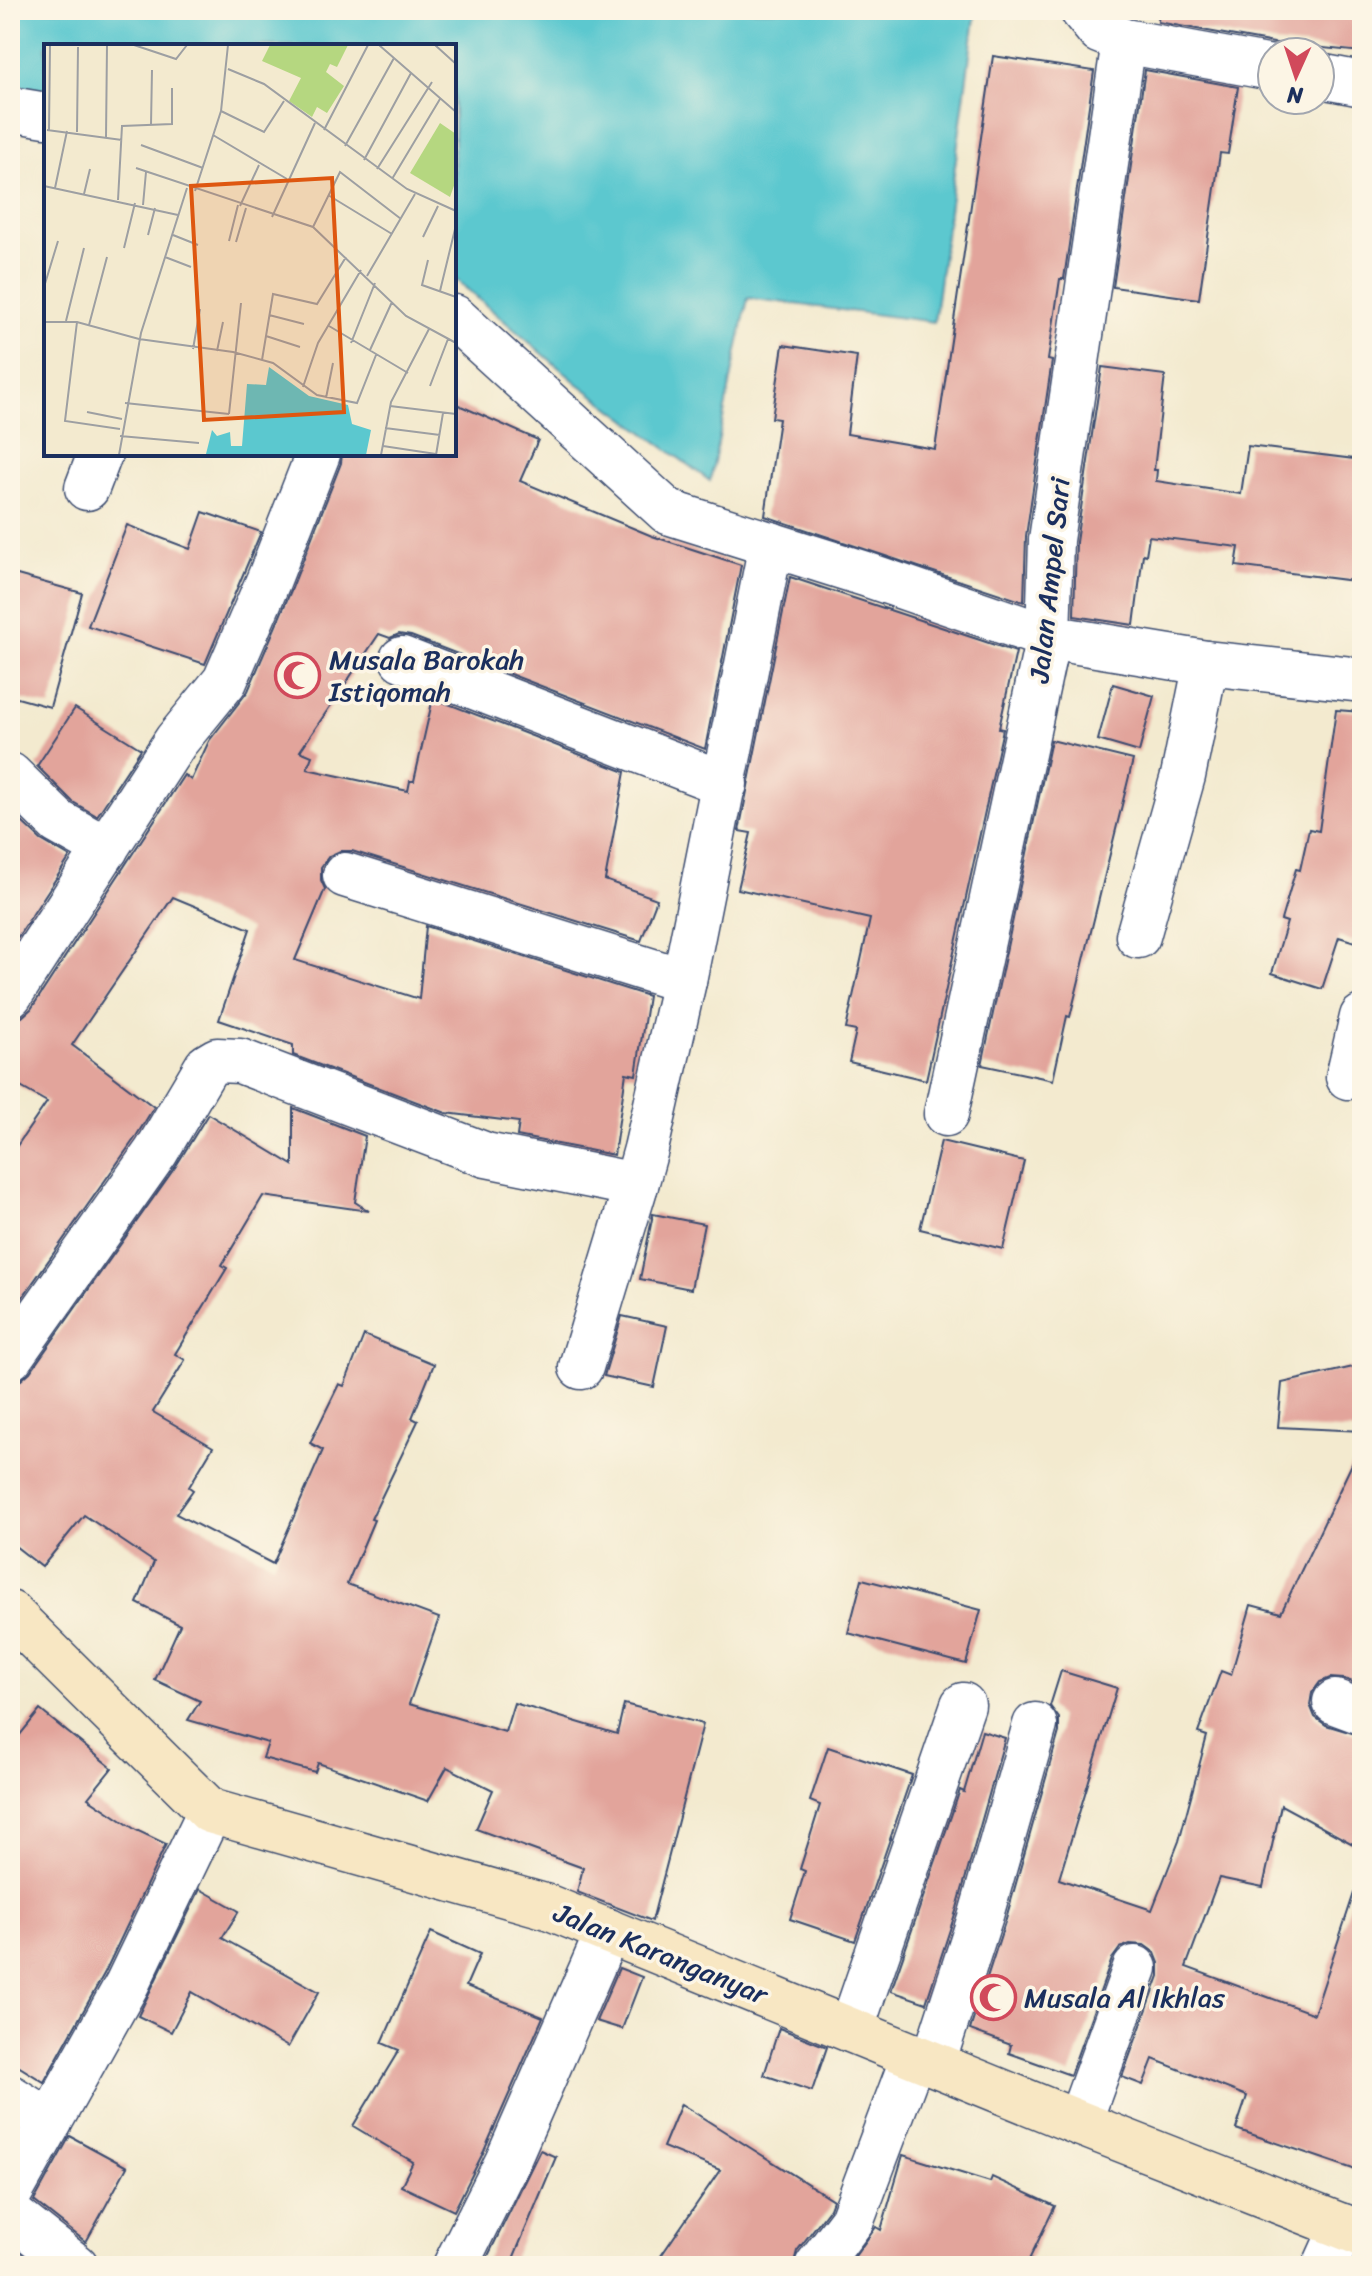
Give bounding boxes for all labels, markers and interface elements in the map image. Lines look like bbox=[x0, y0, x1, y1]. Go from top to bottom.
north arrow bbox=[1256, 36, 1336, 116]
inset map bbox=[44, 44, 456, 456]
text: N bbox=[1286, 76, 1305, 115]
street label: Jalan Ampel Sari bbox=[1014, 474, 1085, 686]
place label: Musala Barokah Istiqomah bbox=[328, 635, 524, 716]
mosque icon: Musala Barokah Istiqomah bbox=[274, 651, 322, 699]
street label: Jalan Karanganyar bbox=[546, 1888, 777, 2019]
mosque icon: Musala Al Ikhlas bbox=[969, 1973, 1017, 2021]
place label: Musala Al Ikhlas bbox=[1024, 1973, 1225, 2022]

